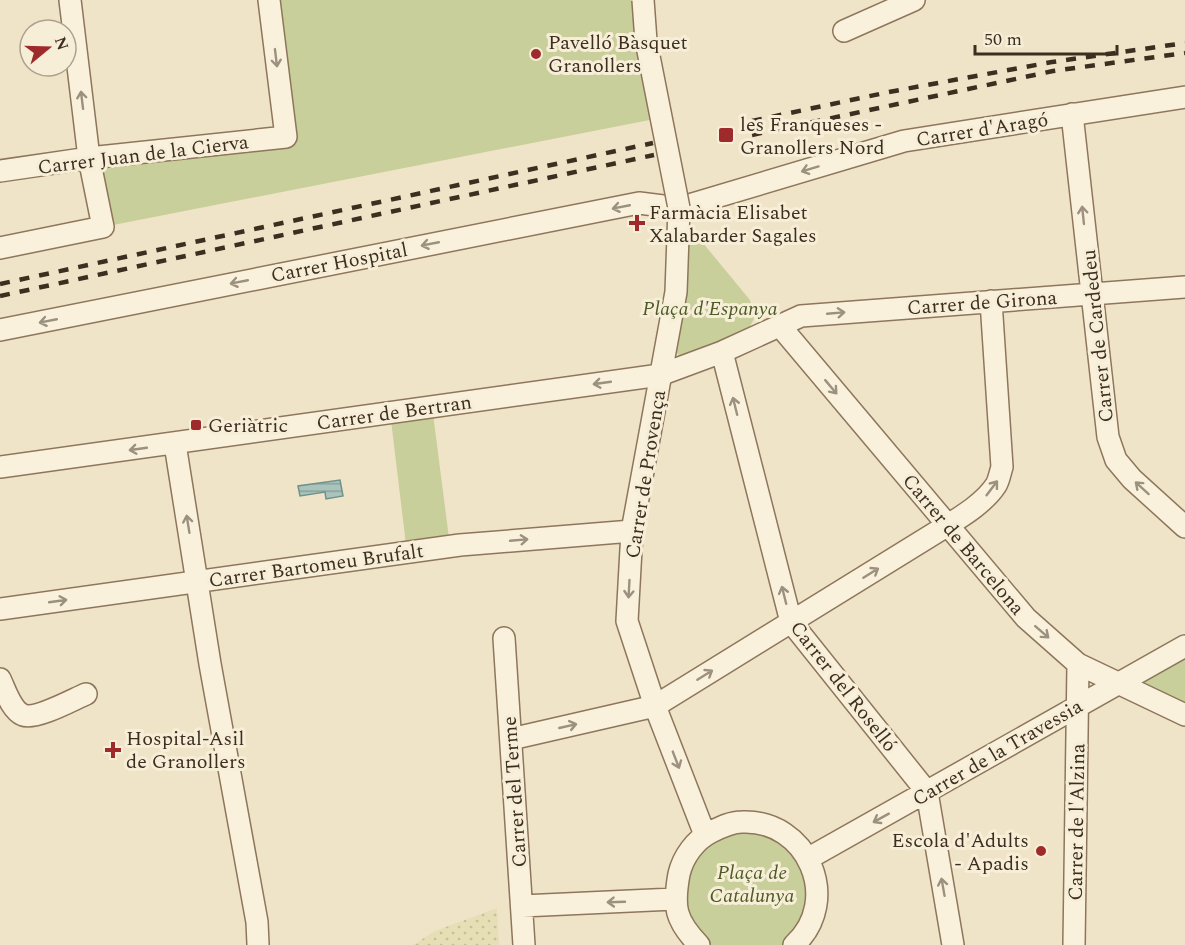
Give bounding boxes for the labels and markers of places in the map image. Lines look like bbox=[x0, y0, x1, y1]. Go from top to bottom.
place label: Pavelló Bàsquet Granollers bbox=[548, 28, 688, 81]
marker: Pavelló Bàsquet Granollers bbox=[529, 47, 543, 61]
place label: les Franqueses - Granollers Nord bbox=[740, 110, 885, 163]
marker: les Franqueses - Granollers Nord bbox=[717, 126, 735, 144]
place label: Farmàcia Elisabet Xalabarder Sagales bbox=[649, 198, 817, 251]
marker: Farmàcia Elisabet Xalabarder Sagales bbox=[630, 216, 644, 230]
place label: Geriàtric bbox=[208, 411, 288, 441]
marker: Geriàtric bbox=[189, 418, 203, 432]
place label: Hospital-Asil de Granollers bbox=[126, 724, 246, 777]
marker: Hospital-Asil de Granollers bbox=[104, 741, 122, 759]
place label: Escola d'Adults - Apadis bbox=[892, 826, 1029, 879]
marker: Escola d'Adults - Apadis bbox=[1034, 844, 1048, 858]

